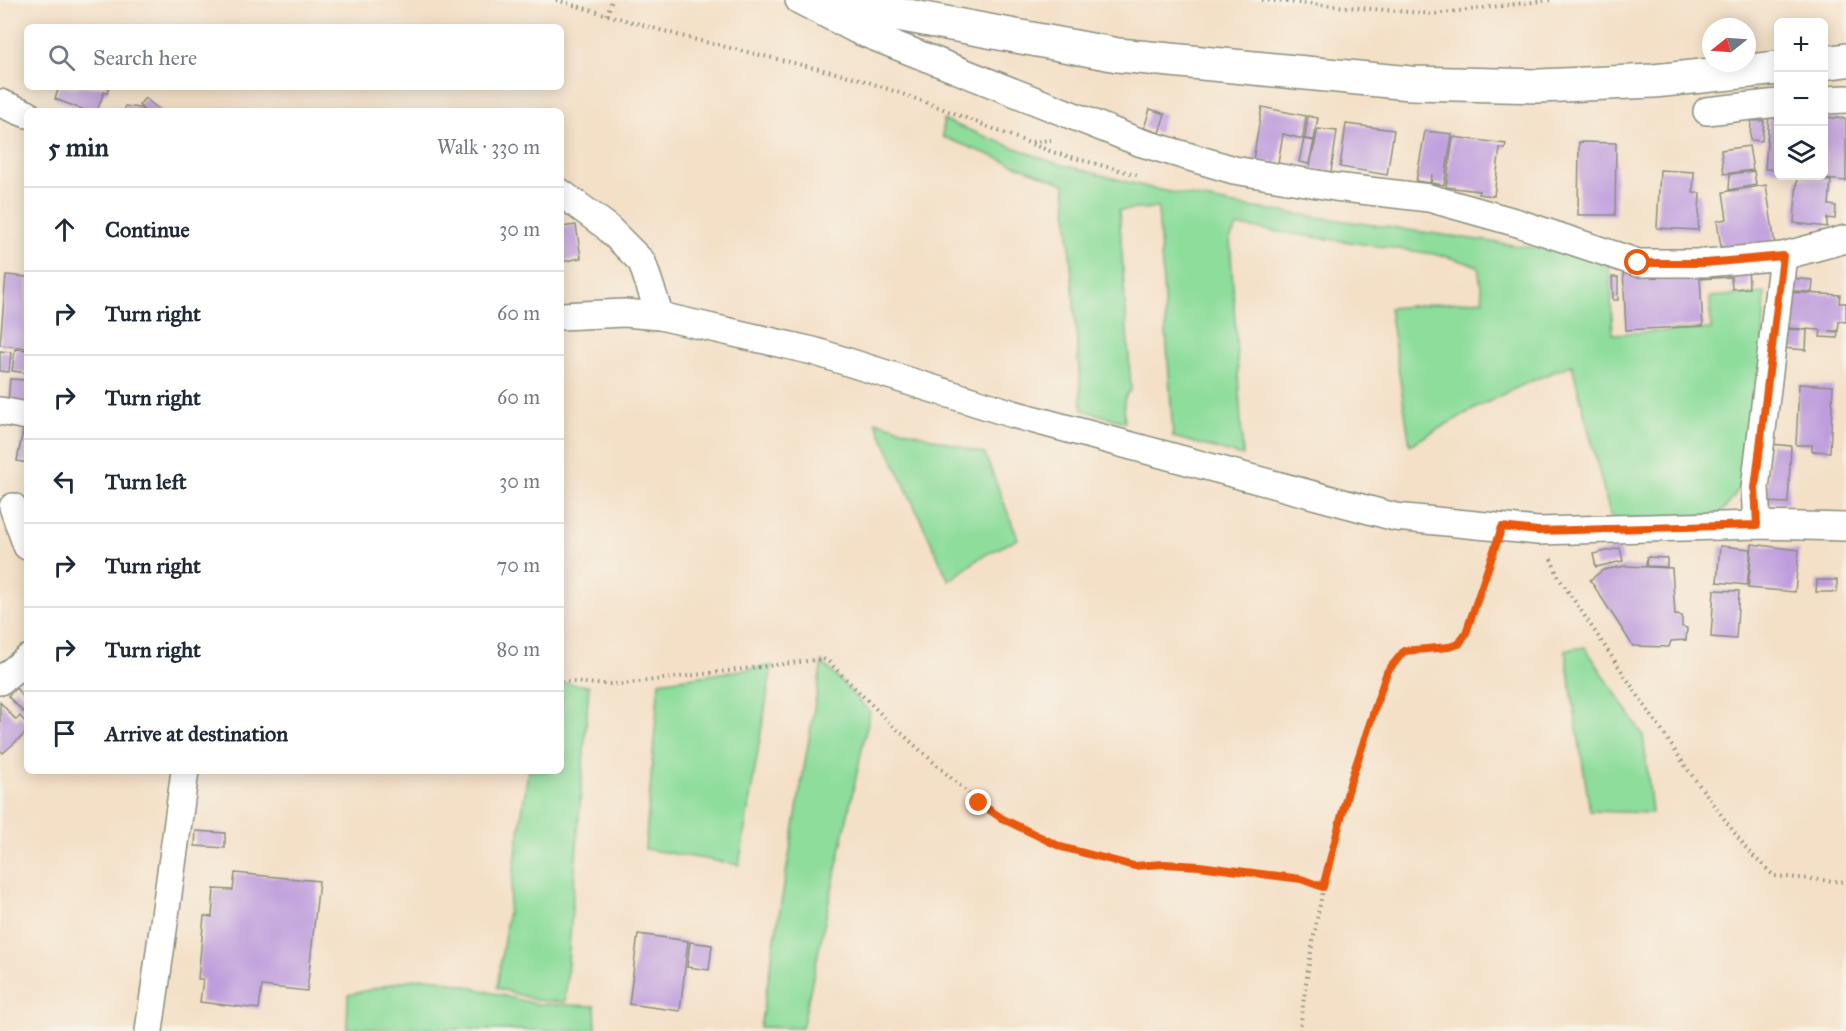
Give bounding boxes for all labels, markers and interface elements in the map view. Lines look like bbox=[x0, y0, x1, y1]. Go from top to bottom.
north arrow bbox=[1702, 18, 1756, 72]
map controls bbox=[1774, 18, 1828, 180]
button: + bbox=[1774, 18, 1828, 72]
search box bbox=[24, 24, 564, 90]
icon: search bbox=[45, 41, 78, 74]
text: Search here bbox=[93, 44, 197, 71]
button: − bbox=[1774, 72, 1828, 126]
button: layers bbox=[1774, 126, 1828, 180]
text: 5 min bbox=[48, 131, 109, 163]
text: Walk · 330 m bbox=[437, 135, 540, 159]
icon: ahead bbox=[48, 213, 81, 246]
text: Continue bbox=[105, 216, 190, 243]
text: 30 m bbox=[499, 217, 540, 241]
route start bbox=[1624, 249, 1650, 275]
icon: right bbox=[48, 297, 81, 330]
text: Turn right bbox=[105, 300, 201, 327]
text: 60 m bbox=[497, 301, 540, 325]
icon: right bbox=[48, 381, 81, 414]
text: Turn right bbox=[105, 384, 201, 411]
text: 60 m bbox=[497, 385, 540, 409]
icon: left bbox=[48, 465, 81, 498]
text: Turn left bbox=[105, 468, 187, 495]
text: 30 m bbox=[499, 469, 540, 493]
icon: right bbox=[48, 549, 81, 582]
text: Turn right bbox=[105, 552, 201, 579]
text: 70 m bbox=[497, 553, 540, 577]
icon: right bbox=[48, 633, 81, 666]
text: Turn right bbox=[105, 636, 201, 663]
text: 80 m bbox=[497, 637, 540, 661]
icon: arrive bbox=[48, 717, 81, 750]
text: Arrive at destination bbox=[105, 720, 288, 747]
route end bbox=[965, 789, 991, 815]

